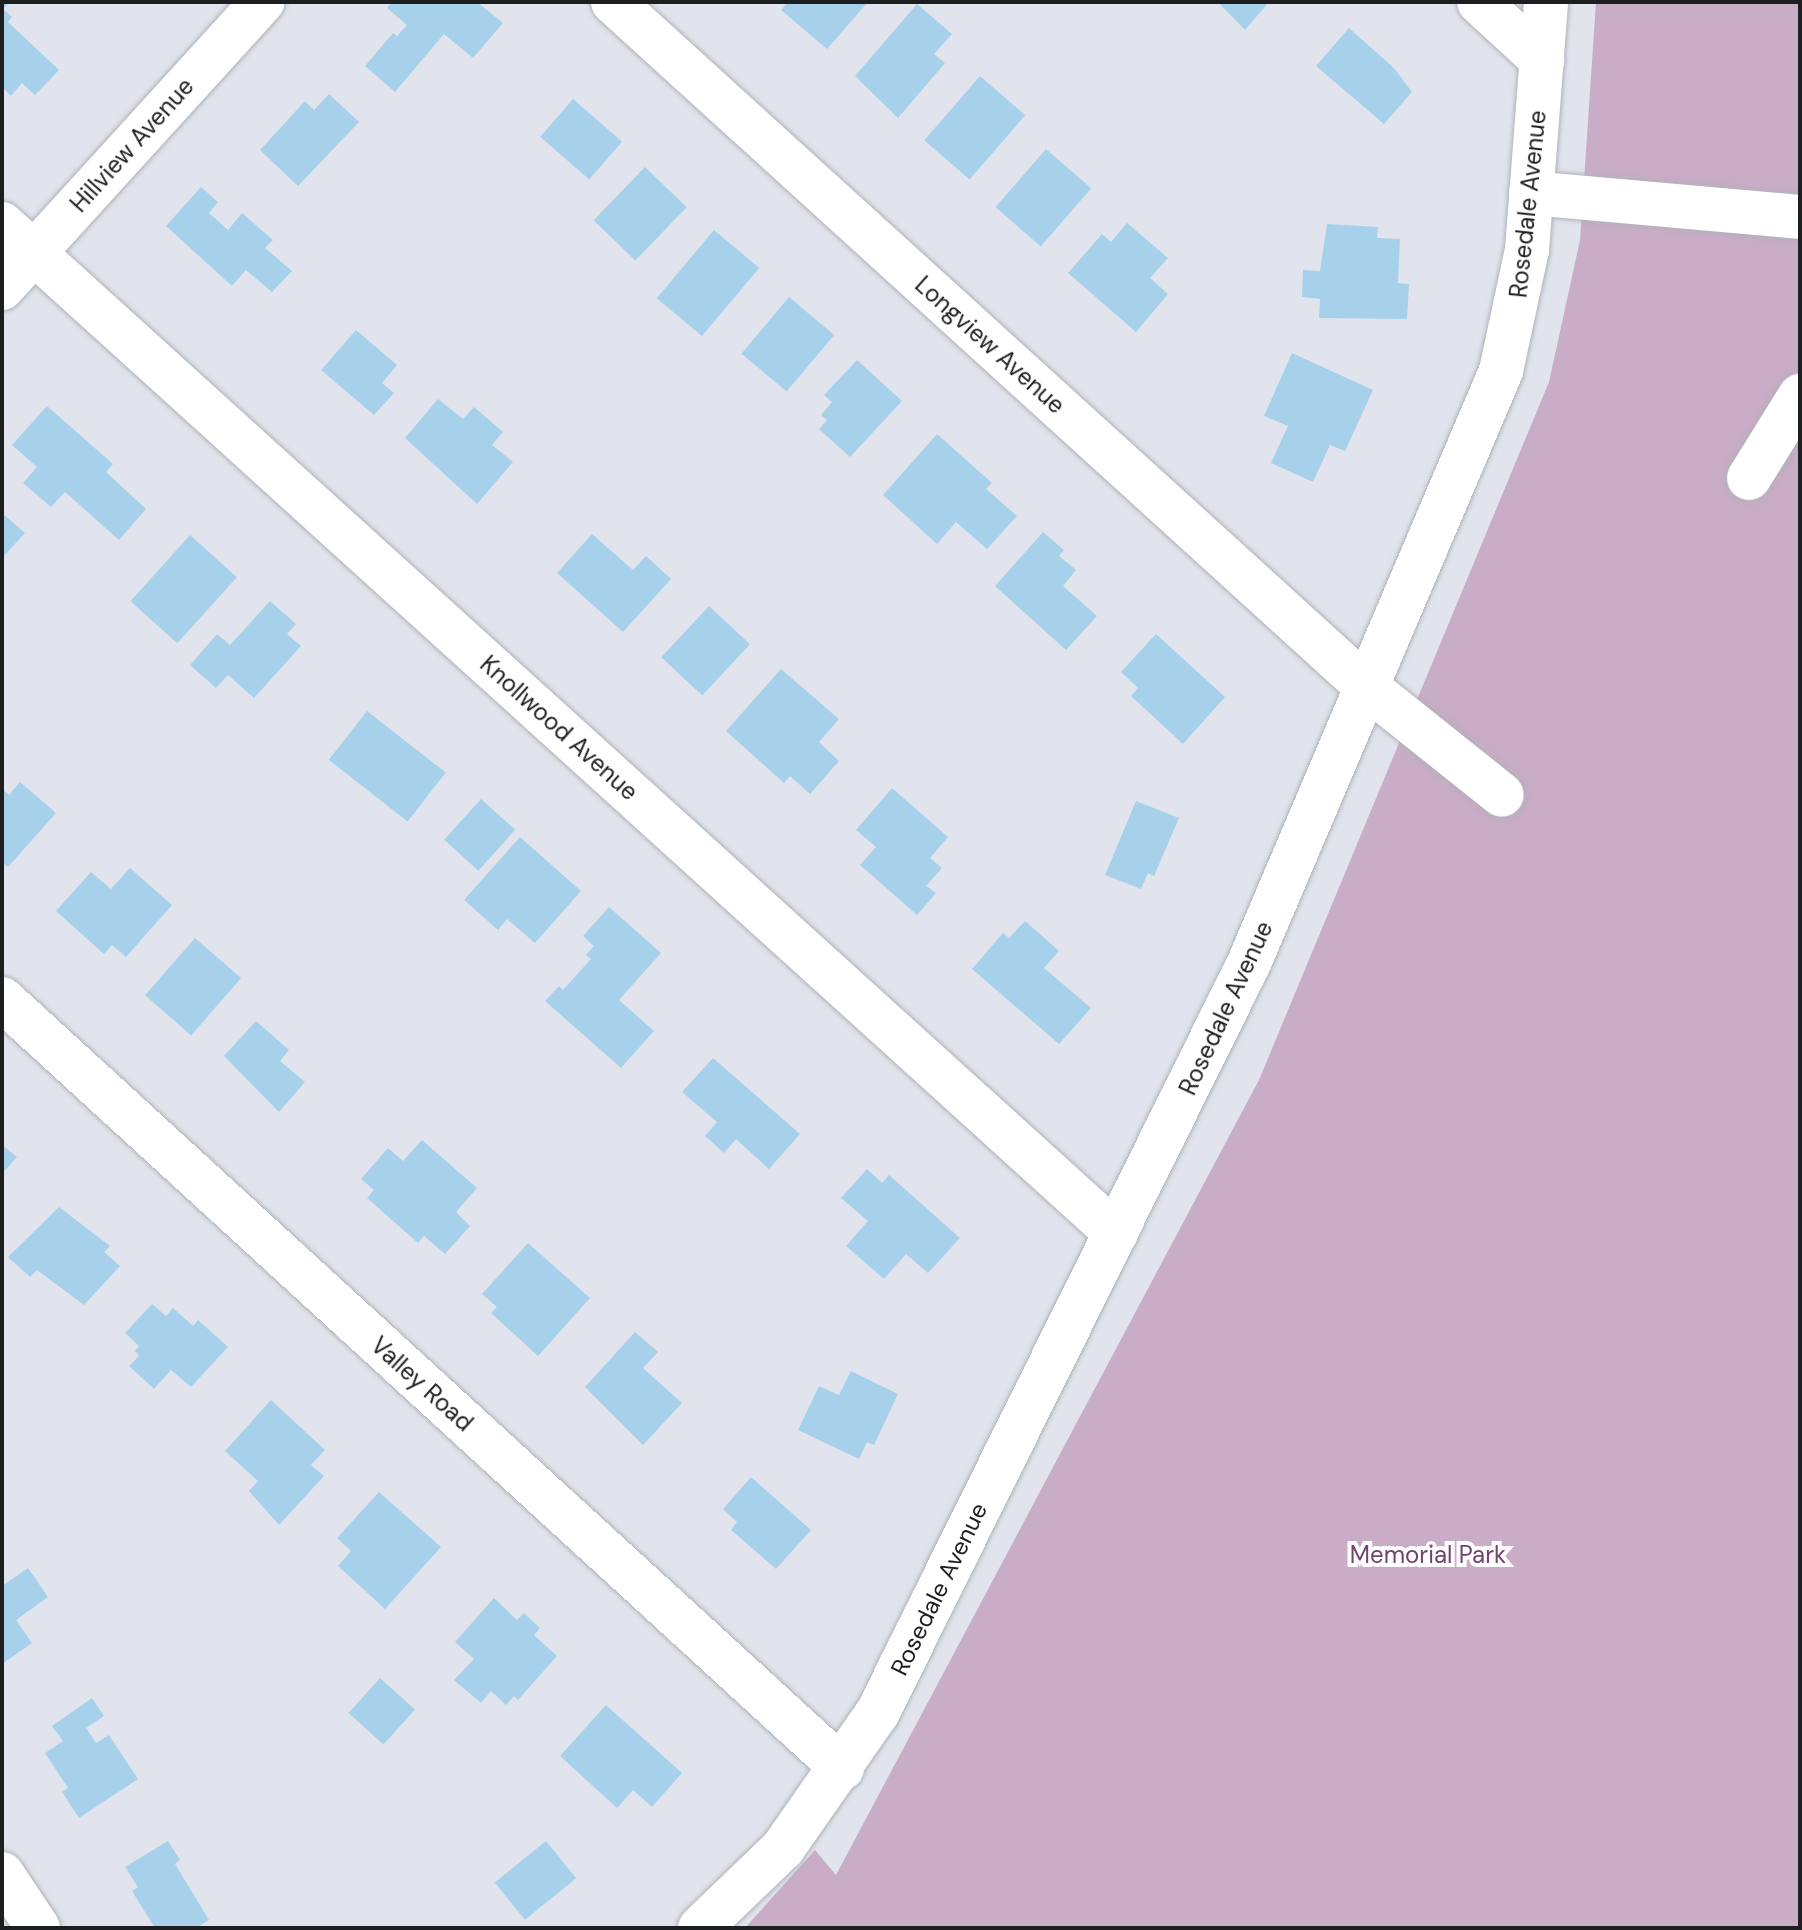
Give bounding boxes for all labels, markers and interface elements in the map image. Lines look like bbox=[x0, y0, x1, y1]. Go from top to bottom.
street label: Hillview Avenue bbox=[64, 72, 200, 218]
street label: Rosedale Avenue bbox=[1504, 109, 1552, 299]
street label: Longview Avenue bbox=[909, 270, 1071, 420]
street label: Knollwood Avenue bbox=[474, 650, 644, 806]
street label: Rosedale Avenue bbox=[1173, 917, 1279, 1099]
street label: Valley Road bbox=[365, 1331, 479, 1437]
street label: Rosedale Avenue bbox=[885, 1498, 993, 1680]
park label: Memorial Park bbox=[1350, 1541, 1506, 1569]

